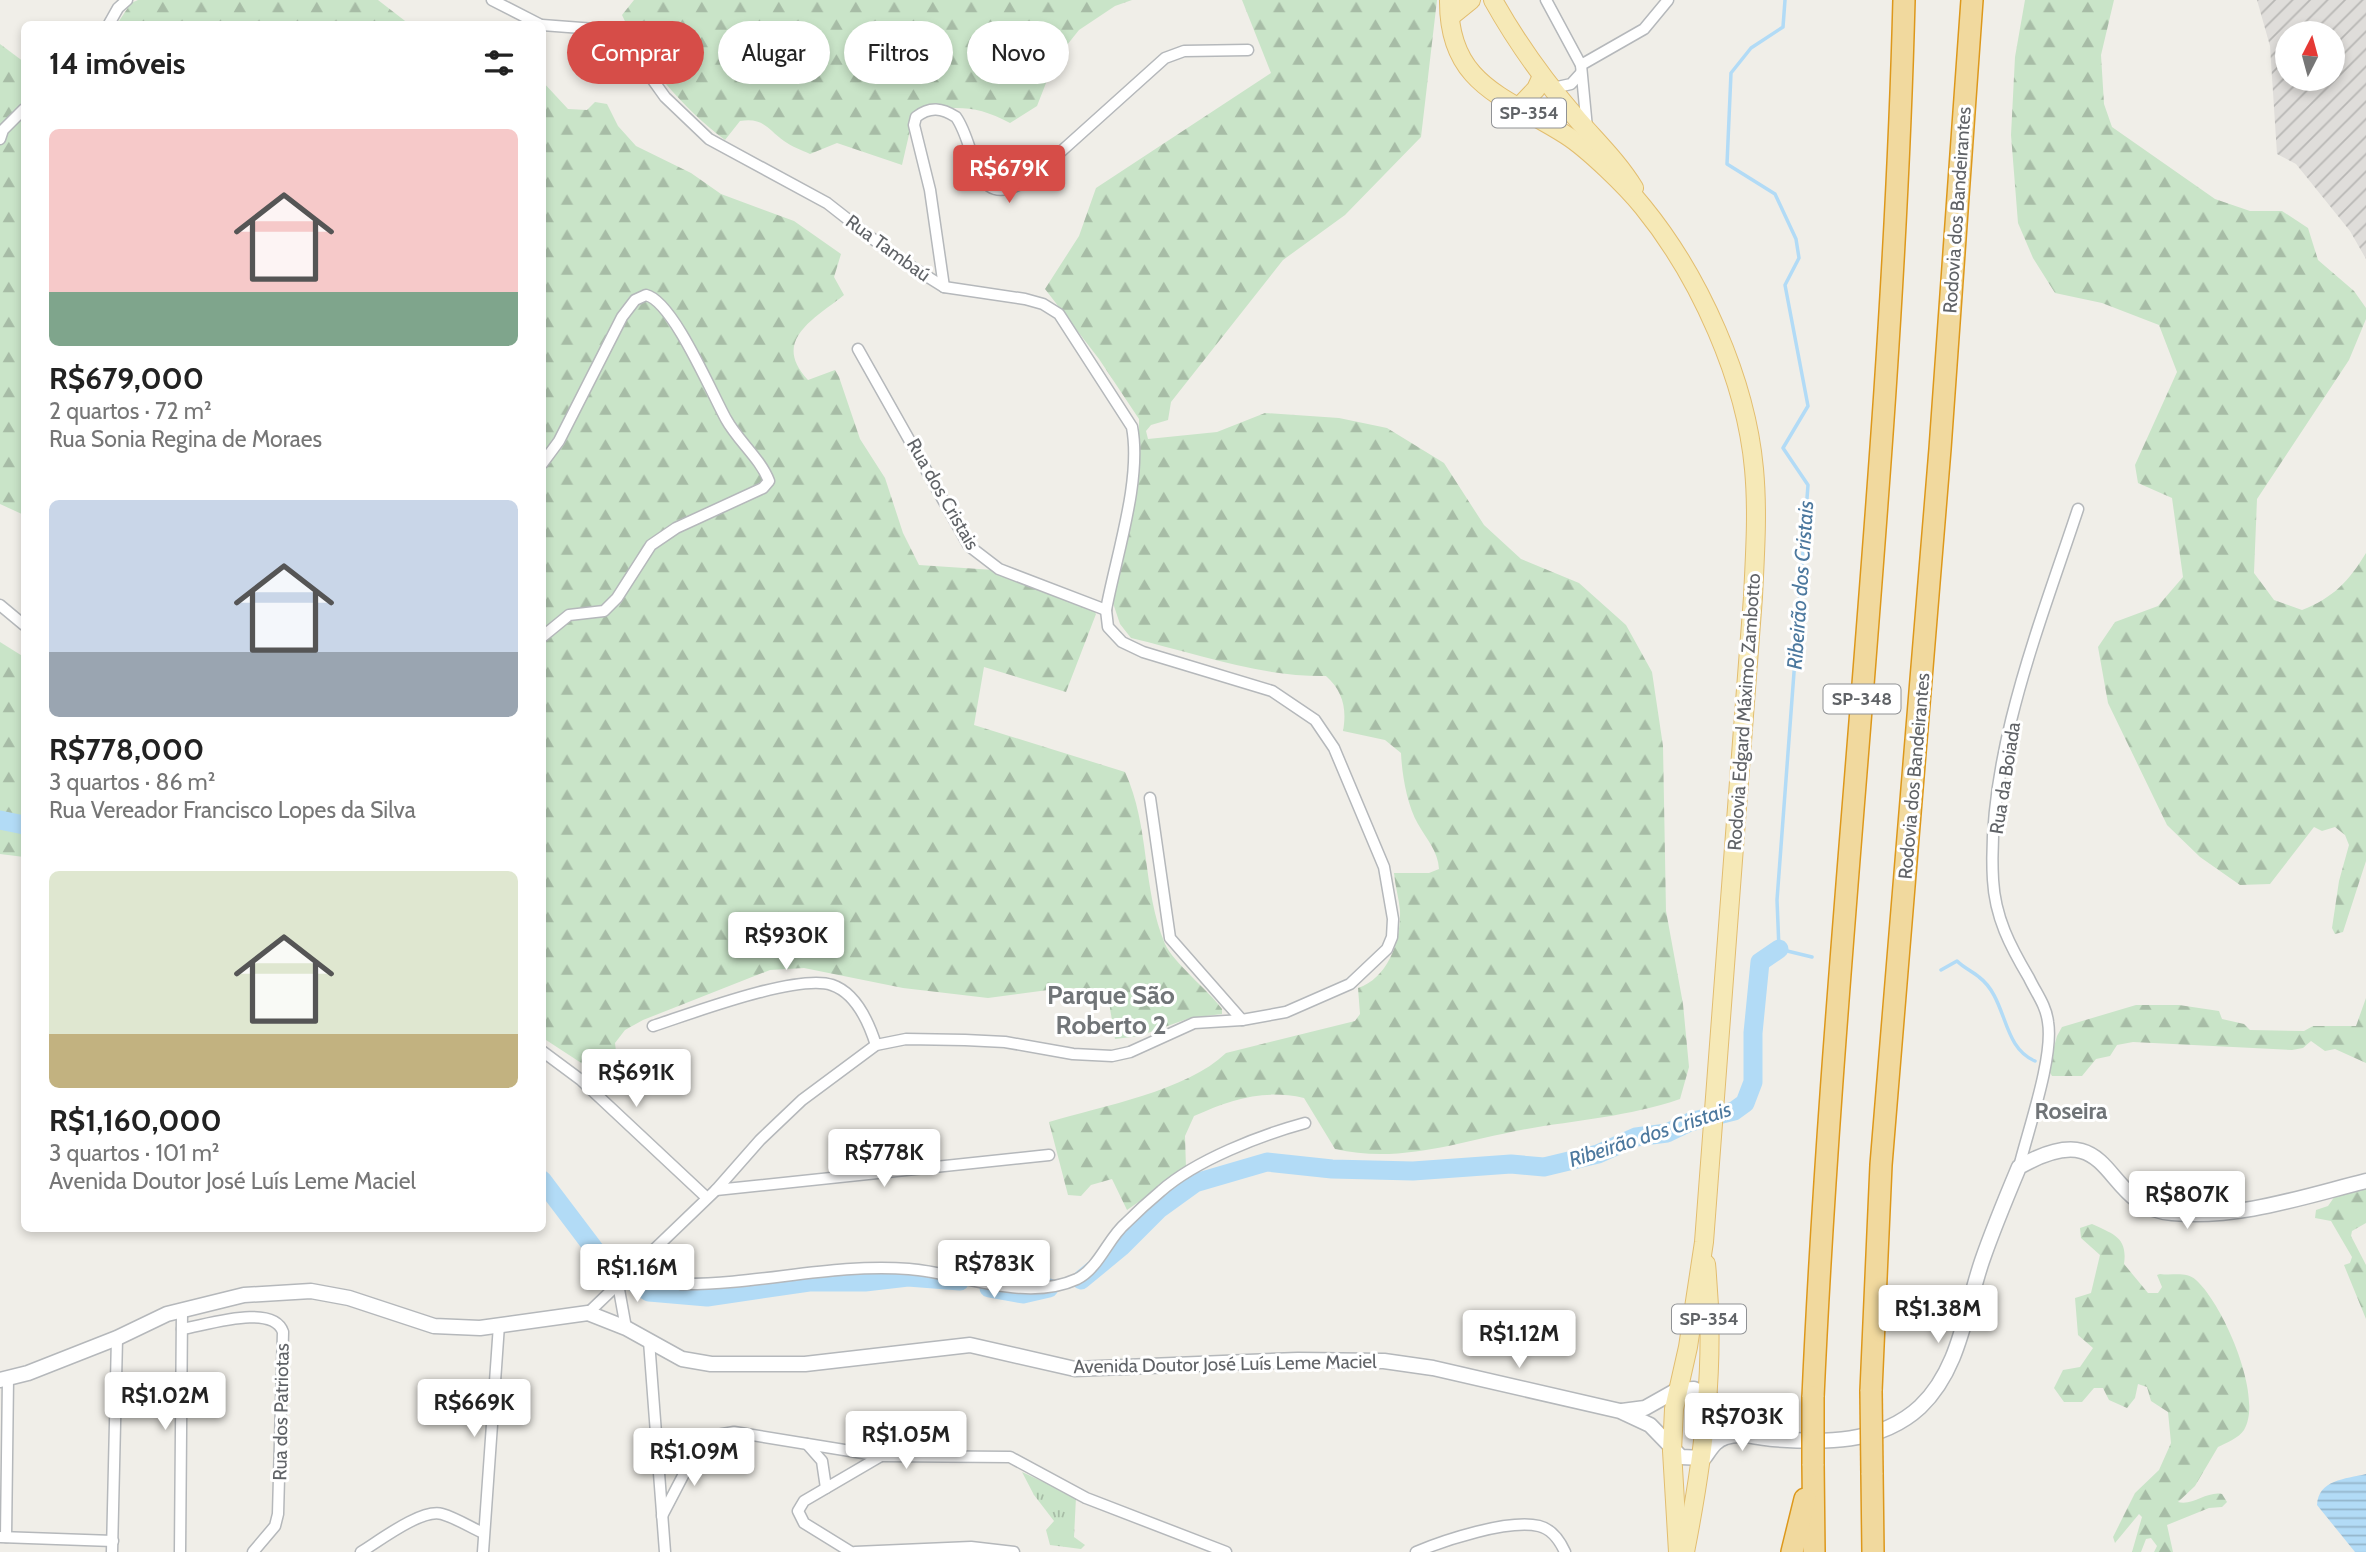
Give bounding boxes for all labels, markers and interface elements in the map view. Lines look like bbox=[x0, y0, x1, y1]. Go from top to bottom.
chip: Comprar bbox=[567, 21, 704, 84]
chip: Alugar bbox=[718, 21, 830, 84]
chip: Filtros bbox=[844, 21, 953, 84]
chip: Novo bbox=[967, 21, 1069, 84]
north arrow bbox=[2275, 21, 2345, 91]
map controls bbox=[2275, 21, 2345, 91]
icon: filters bbox=[480, 44, 518, 82]
text: 14 imóveis bbox=[49, 45, 186, 82]
road number: SP-354 bbox=[1492, 98, 1566, 128]
street label: Rodovia dos Bandeirantes bbox=[1938, 106, 1976, 314]
pin: R$679K bbox=[952, 146, 1066, 205]
text: R$679K bbox=[969, 154, 1049, 182]
icon: home bbox=[221, 174, 347, 300]
street label: Rua Tambaú bbox=[841, 210, 935, 286]
text: R$679,000 bbox=[49, 360, 204, 397]
text: 2 quartos · 72 m² bbox=[49, 397, 212, 425]
text: Rua Sonia Regina de Moraes bbox=[49, 425, 322, 453]
street label: Rua dos Cristais bbox=[902, 434, 984, 554]
water label: Ribeirão dos Cristais bbox=[1782, 500, 1818, 670]
icon: home bbox=[221, 545, 347, 671]
street label: Rodovia Edgard Máximo Zambotto bbox=[1723, 573, 1765, 851]
street label: Rodovia dos Bandeirantes bbox=[1894, 672, 1934, 880]
road number: SP-348 bbox=[1824, 684, 1900, 714]
street label: Rua da Boiada bbox=[1985, 720, 2025, 836]
text: R$778,000 bbox=[49, 731, 204, 768]
text: 3 quartos · 86 m² bbox=[49, 768, 215, 796]
text: Rua Vereador Francisco Lopes da Silva bbox=[49, 796, 416, 824]
pin: R$930K bbox=[729, 912, 843, 972]
icon: home bbox=[221, 916, 347, 1042]
text: R$930K bbox=[744, 921, 828, 949]
district label: Parque São Roberto 2 bbox=[1047, 979, 1175, 1041]
pin: R$691K bbox=[579, 1050, 693, 1109]
text: R$691K bbox=[598, 1058, 674, 1086]
water label: Ribeirão dos Cristais bbox=[1566, 1096, 1734, 1172]
district label: Roseira bbox=[2034, 1097, 2108, 1125]
text: R$1,160,000 bbox=[49, 1102, 222, 1139]
pin: R$778K bbox=[827, 1130, 941, 1189]
text: R$778K bbox=[844, 1138, 924, 1166]
text: 3 quartos · 101 m² bbox=[49, 1139, 219, 1167]
text: Avenida Doutor José Luís Leme Maciel bbox=[49, 1167, 416, 1195]
pin: R$807K bbox=[2130, 1172, 2244, 1231]
text: R$807K bbox=[2145, 1180, 2229, 1208]
pin: R$783K bbox=[937, 1240, 1051, 1300]
pin: R$1.16M bbox=[572, 1244, 702, 1304]
text: R$783K bbox=[954, 1249, 1034, 1277]
text: R$1.16M bbox=[596, 1253, 678, 1281]
pin: R$1.38M bbox=[1873, 1286, 2003, 1345]
text: R$1.38M bbox=[1895, 1294, 1981, 1322]
road number: SP-354 bbox=[1672, 1304, 1746, 1334]
pin: R$1.12M bbox=[1454, 1310, 1584, 1370]
text: R$1.12M bbox=[1479, 1319, 1559, 1347]
street label: Rua dos Patriotas bbox=[268, 1343, 294, 1481]
street label: Avenida Doutor José Luís Leme Maciel bbox=[1073, 1350, 1377, 1378]
pin: R$1.02M bbox=[100, 1372, 230, 1432]
pin: R$669K bbox=[417, 1380, 531, 1439]
text: R$1.02M bbox=[121, 1381, 209, 1409]
text: R$669K bbox=[434, 1388, 514, 1416]
pin: R$703K bbox=[1685, 1394, 1799, 1453]
text: R$703K bbox=[1701, 1402, 1783, 1430]
pin: R$1.05M bbox=[841, 1412, 971, 1471]
text: R$1.05M bbox=[862, 1420, 950, 1448]
pin: R$1.09M bbox=[629, 1428, 759, 1488]
text: R$1.09M bbox=[649, 1437, 739, 1465]

